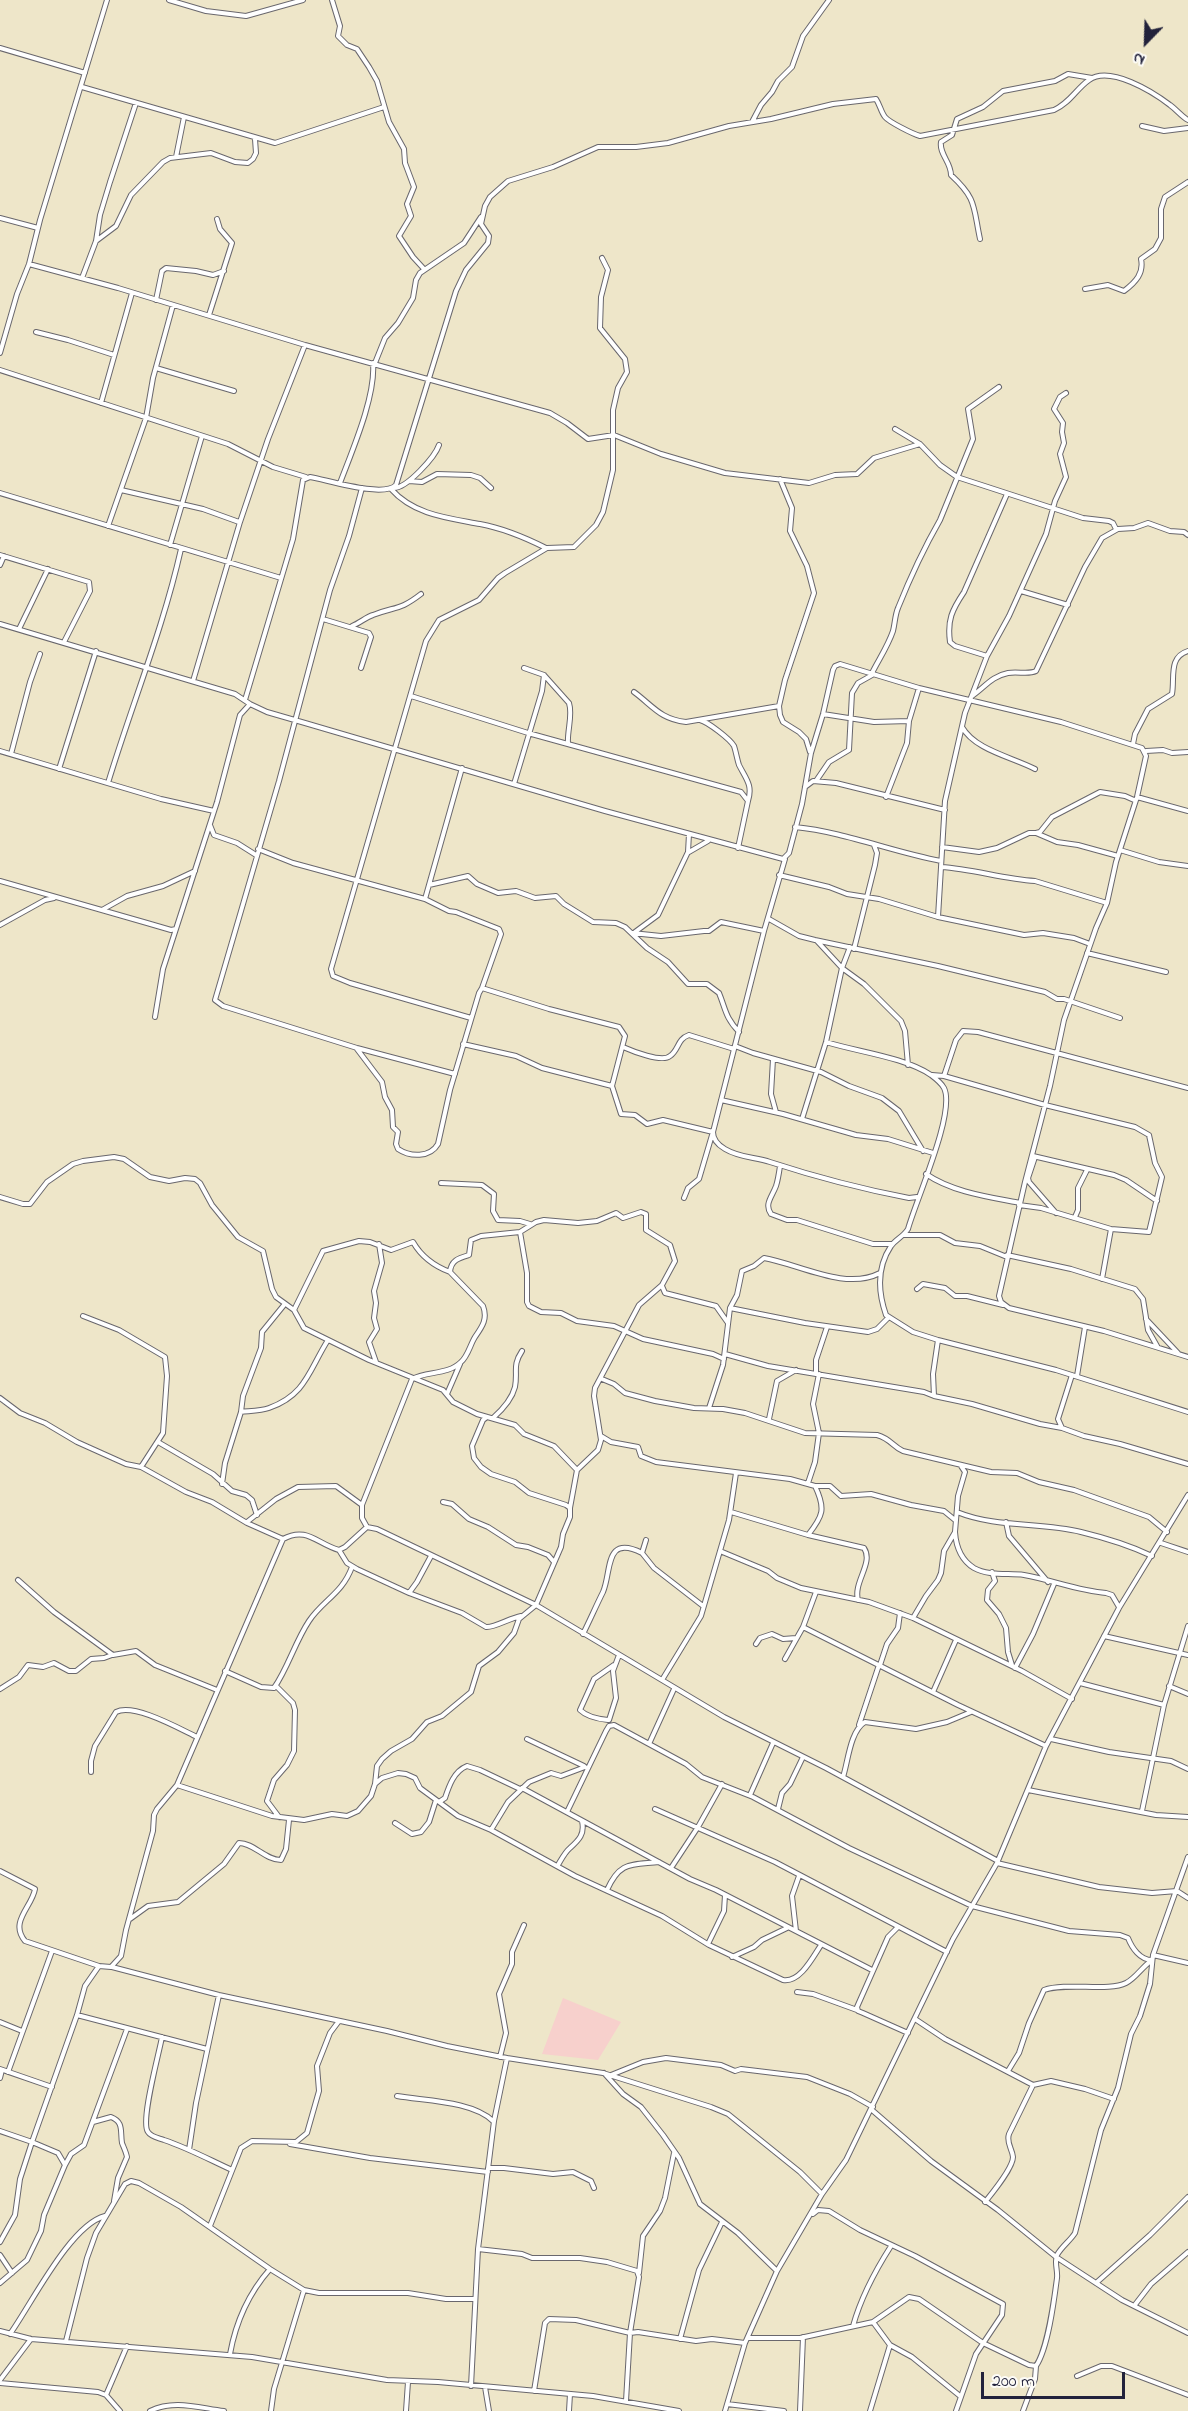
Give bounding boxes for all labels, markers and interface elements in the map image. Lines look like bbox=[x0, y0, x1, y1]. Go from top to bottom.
north arrow bbox=[1116, 12, 1176, 72]
text: N bbox=[1129, 45, 1149, 72]
scale bar bbox=[984, 2360, 1128, 2398]
text: 200 m bbox=[992, 2369, 1035, 2395]

